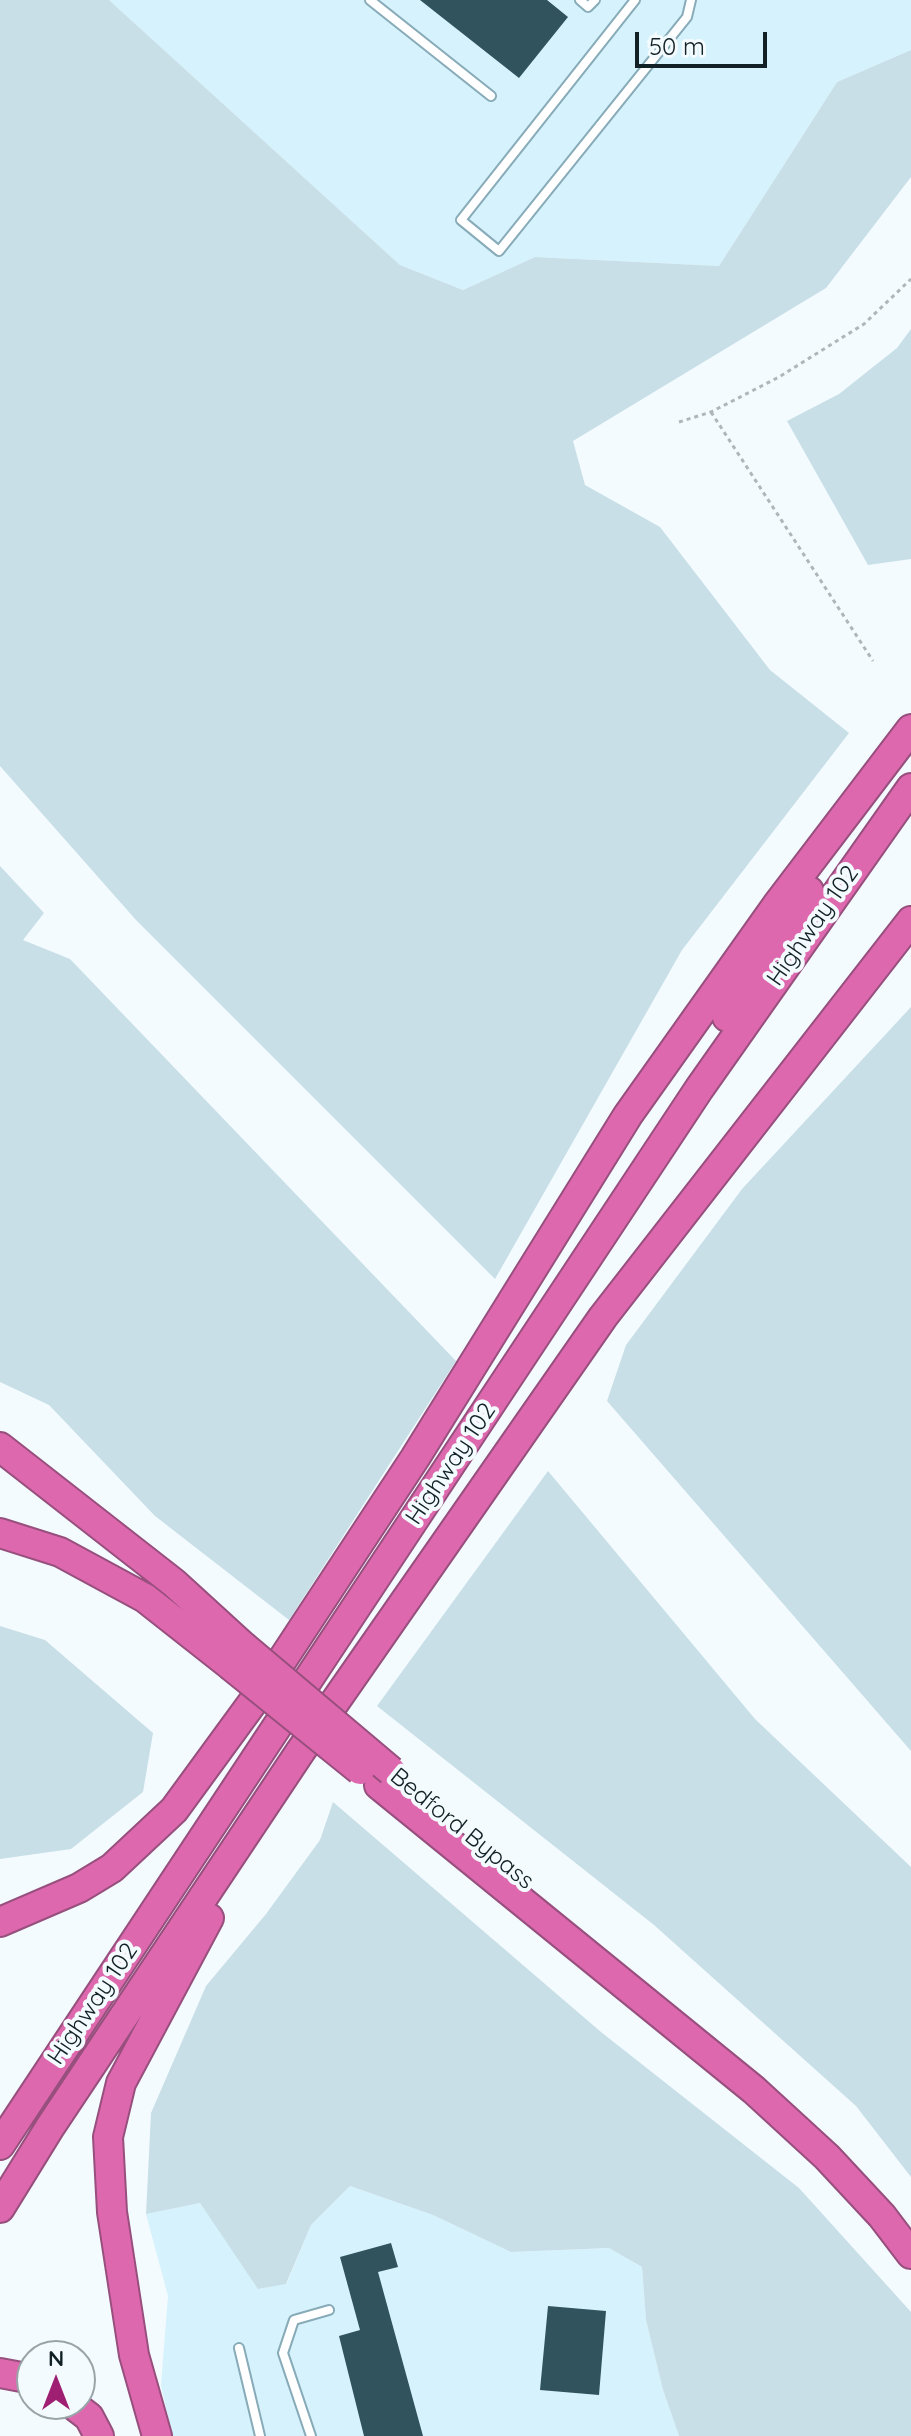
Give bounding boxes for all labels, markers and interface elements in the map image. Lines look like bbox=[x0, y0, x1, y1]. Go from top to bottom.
scale bar bbox=[639, 16, 771, 66]
text: 50 m bbox=[649, 31, 705, 61]
street label: Highway 102 bbox=[761, 860, 865, 992]
street label: Highway 102 bbox=[400, 1398, 502, 1530]
street label: Bedford Bypass bbox=[384, 1762, 540, 1896]
street label: Highway 102 bbox=[42, 1938, 144, 2070]
north arrow bbox=[16, 2340, 96, 2420]
text: N bbox=[48, 2344, 64, 2372]

